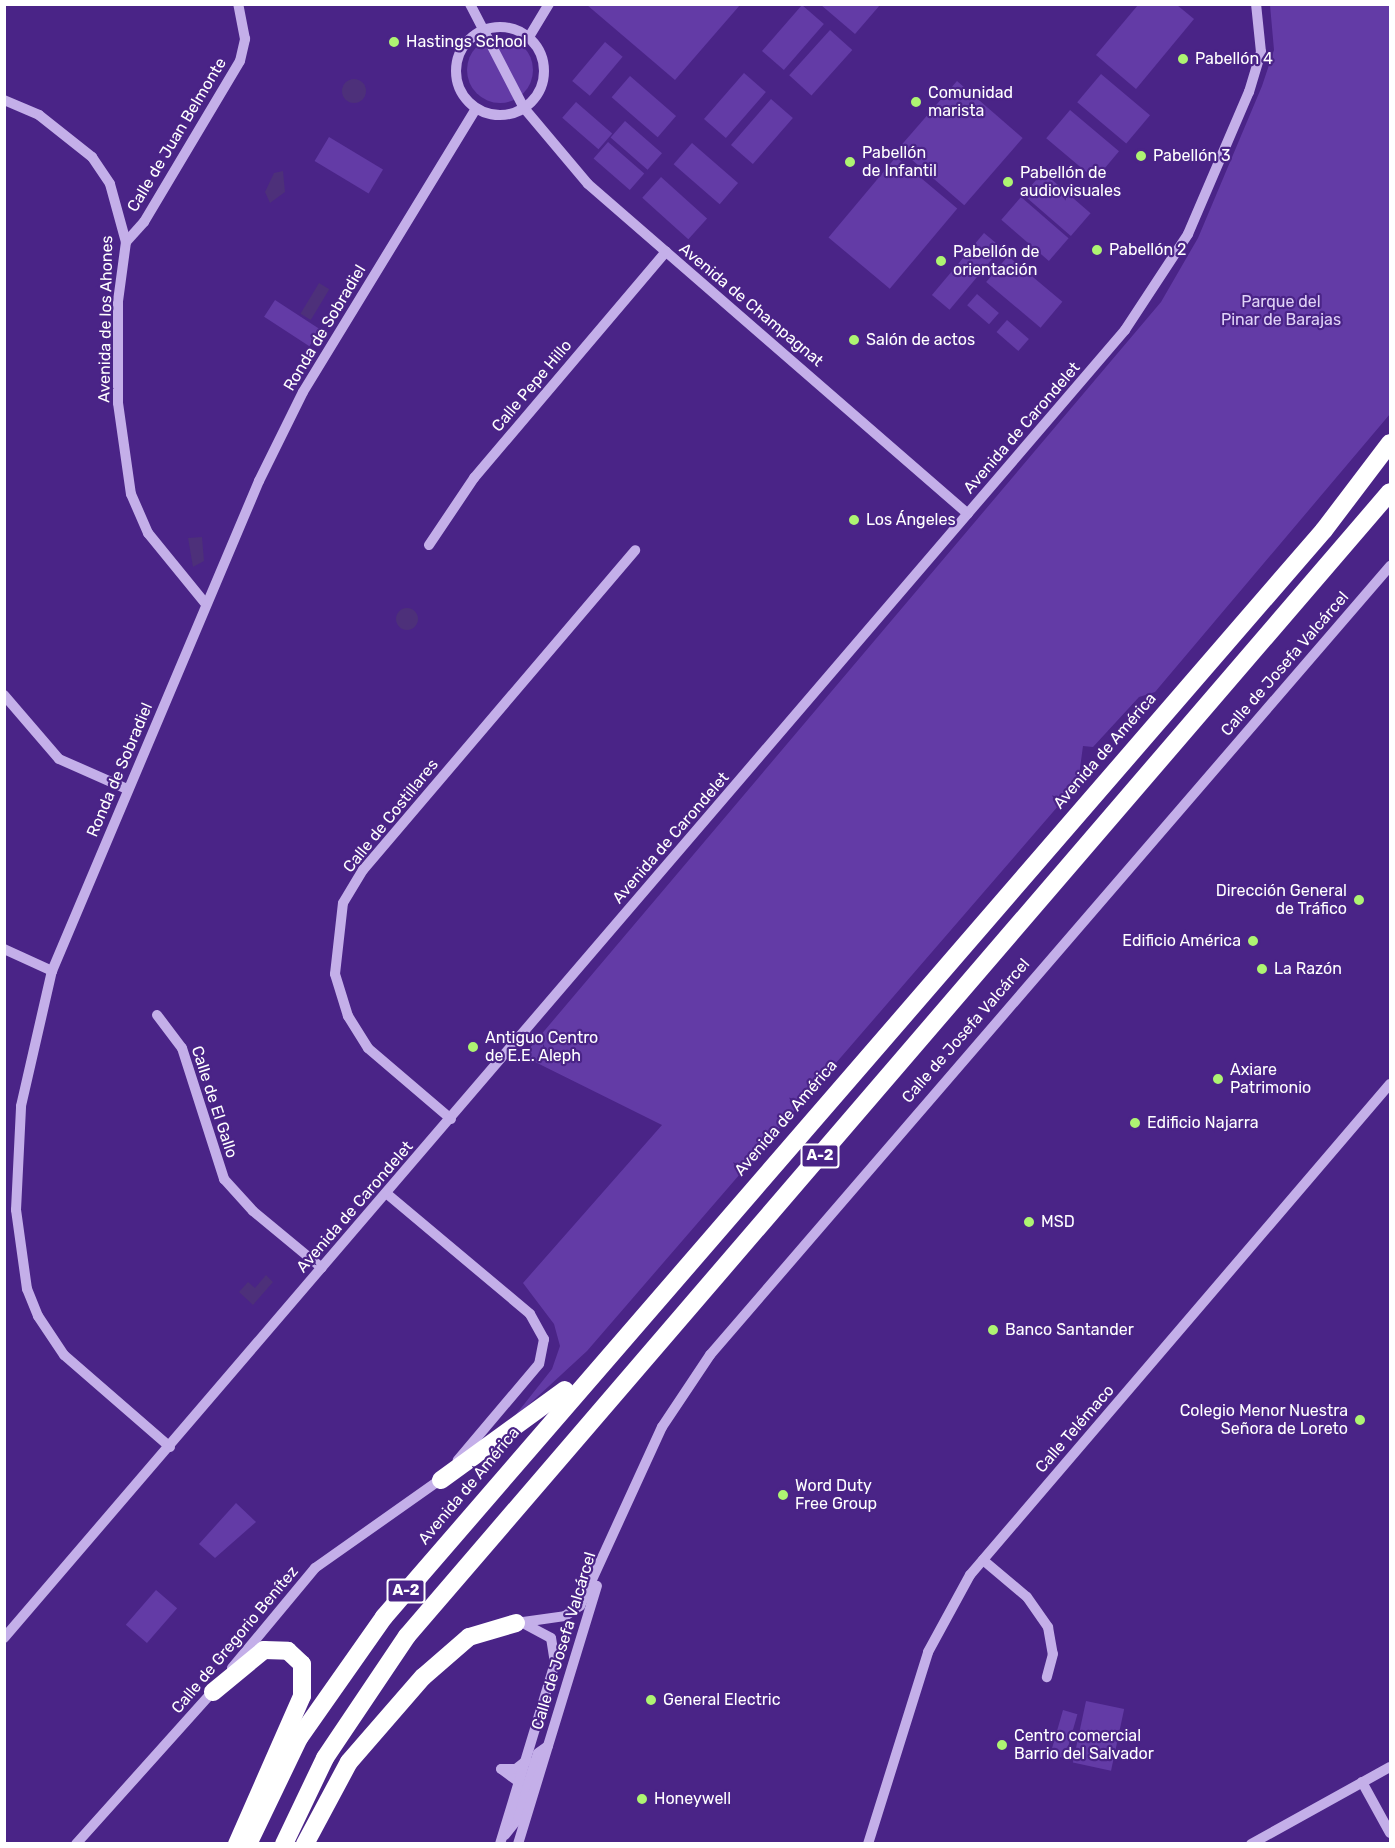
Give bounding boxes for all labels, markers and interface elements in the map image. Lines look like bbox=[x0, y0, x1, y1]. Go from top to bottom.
place label: Hastings School bbox=[406, 32, 527, 52]
marker: Hastings School bbox=[387, 35, 401, 49]
place label: Pabellón 4 bbox=[1195, 49, 1273, 69]
marker: Pabellón 4 bbox=[1176, 52, 1190, 66]
street label: Calle de Juan Belmonte bbox=[123, 54, 231, 216]
place label: Comunidad marista bbox=[928, 83, 1013, 121]
marker: Comunidad marista bbox=[909, 95, 923, 109]
place label: Pabellón de Infantil bbox=[862, 143, 937, 181]
place label: Pabellón 3 bbox=[1153, 146, 1231, 166]
marker: Pabellón 3 bbox=[1134, 149, 1148, 163]
marker: Pabellón de Infantil bbox=[843, 155, 857, 169]
place label: Pabellón de audiovisuales bbox=[1020, 163, 1121, 201]
marker: Pabellón de audiovisuales bbox=[1001, 175, 1015, 189]
street label: Avenida de los Ahones bbox=[95, 235, 117, 403]
street label: Avenida de Champagnat bbox=[675, 239, 827, 371]
place label: Pabellón 2 bbox=[1109, 240, 1186, 260]
place label: Pabellón de orientación bbox=[953, 242, 1039, 280]
marker: Pabellón 2 bbox=[1090, 243, 1104, 257]
marker: Pabellón de orientación bbox=[934, 254, 948, 268]
street label: Ronda de Sobradiel bbox=[280, 262, 370, 394]
park label: Parque del Pinar de Barajas bbox=[1221, 292, 1341, 330]
place label: Salón de actos bbox=[866, 330, 975, 350]
marker: Salón de actos bbox=[847, 333, 861, 347]
street label: Calle Pepe Hillo bbox=[488, 336, 576, 436]
street label: Avenida de Carondelet bbox=[960, 358, 1084, 498]
place label: Los Ángeles bbox=[866, 510, 956, 530]
marker: Los Ángeles bbox=[847, 513, 861, 527]
street label: Calle de Josefa Valcárcel bbox=[1217, 588, 1353, 740]
street label: Avenida de América bbox=[1049, 689, 1161, 813]
street label: Ronda de Sobradiel bbox=[83, 700, 157, 840]
street label: Calle de Costillares bbox=[339, 755, 443, 877]
street label: Avenida de Carondelet bbox=[609, 768, 733, 908]
place label: Dirección General de Tráfico bbox=[1216, 881, 1347, 919]
marker: Dirección General de Tráfico bbox=[1352, 893, 1366, 907]
place label: Edificio América bbox=[1122, 931, 1241, 951]
marker: Edificio América bbox=[1246, 934, 1260, 948]
street label: Calle de Josefa Valcárcel bbox=[898, 955, 1034, 1107]
place label: La Razón bbox=[1274, 959, 1342, 979]
marker: La Razón bbox=[1255, 962, 1269, 976]
place label: Antiguo Centro de E.E. Aleph bbox=[485, 1028, 598, 1066]
marker: Antiguo Centro de E.E. Aleph bbox=[466, 1040, 480, 1054]
street label: Calle de El Gallo bbox=[187, 1044, 241, 1160]
street label: Avenida de América bbox=[730, 1056, 842, 1180]
place label: Axiare Patrimonio bbox=[1230, 1060, 1311, 1098]
marker: Axiare Patrimonio bbox=[1211, 1072, 1225, 1086]
place label: Edificio Najarra bbox=[1147, 1113, 1258, 1133]
marker: Edificio Najarra bbox=[1128, 1116, 1142, 1130]
street label: Avenida de Carondelet bbox=[293, 1137, 417, 1277]
road number: A-2 bbox=[800, 1144, 840, 1168]
place label: MSD bbox=[1041, 1212, 1075, 1232]
marker: MSD bbox=[1022, 1215, 1036, 1229]
place label: Banco Santander bbox=[1005, 1320, 1134, 1340]
marker: Banco Santander bbox=[986, 1323, 1000, 1337]
street label: Calle Telémaco bbox=[1031, 1381, 1119, 1477]
place label: Colegio Menor Nuestra Señora de Loreto bbox=[1179, 1401, 1348, 1439]
marker: Colegio Menor Nuestra Señora de Loreto bbox=[1353, 1413, 1367, 1427]
street label: Avenida de América bbox=[414, 1423, 524, 1549]
place label: Word Duty Free Group bbox=[795, 1476, 877, 1514]
marker: Word Duty Free Group bbox=[776, 1488, 790, 1502]
street label: Calle de Josefa Valcárcel bbox=[528, 1550, 600, 1732]
street label: Calle de Gregorio Benítez bbox=[168, 1562, 302, 1718]
road number: A-2 bbox=[386, 1579, 426, 1603]
place label: General Electric bbox=[663, 1690, 781, 1710]
marker: General Electric bbox=[644, 1693, 658, 1707]
place label: Centro comercial Barrio del Salvador bbox=[1014, 1726, 1154, 1764]
marker: Centro comercial Barrio del Salvador bbox=[995, 1738, 1009, 1752]
place label: Honeywell bbox=[654, 1789, 731, 1809]
marker: Honeywell bbox=[635, 1792, 649, 1806]

